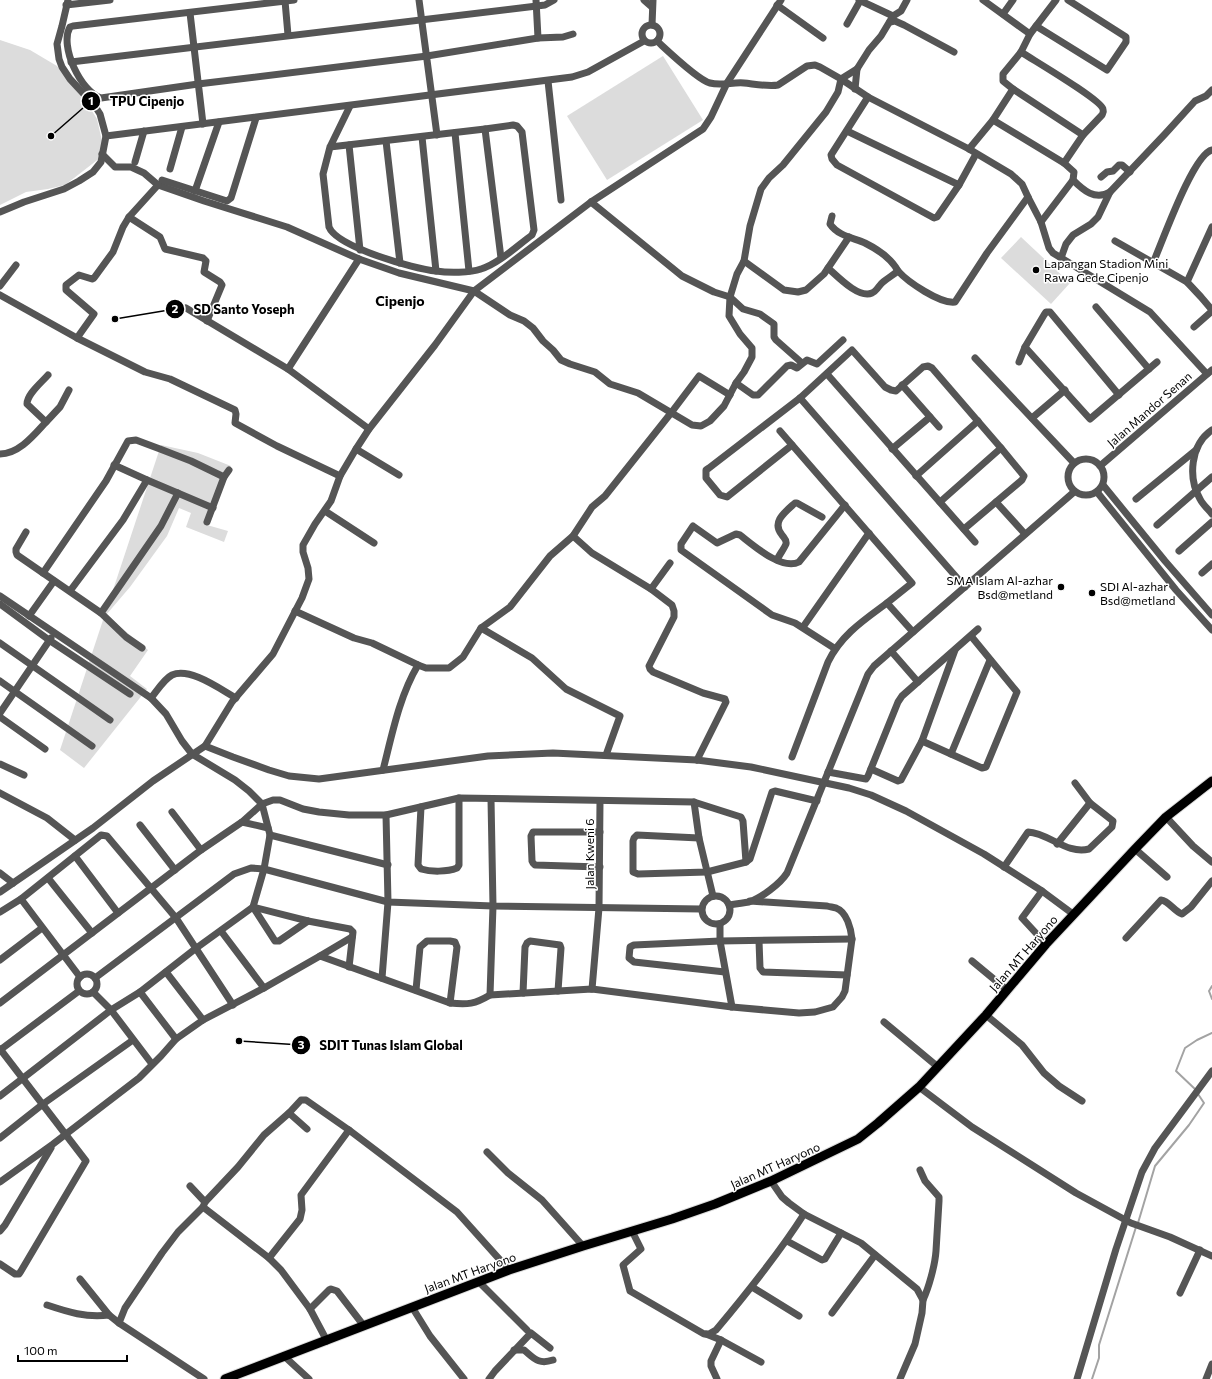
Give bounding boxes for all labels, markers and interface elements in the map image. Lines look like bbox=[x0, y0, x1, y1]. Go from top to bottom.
callout: TPU Cipenjo bbox=[81, 89, 192, 114]
text: 1 bbox=[88, 93, 94, 107]
text: TPU Cipenjo bbox=[110, 93, 185, 109]
place label: Lapangan Stadion Mini Rawa Gede Cipenjo bbox=[1044, 256, 1168, 284]
marker: Lapangan Stadion Mini Rawa Gede Cipenjo bbox=[1031, 265, 1041, 275]
district label: Cipenjo bbox=[375, 292, 425, 309]
callout: SD Santo Yoseph bbox=[165, 297, 302, 322]
text: 2 bbox=[172, 301, 179, 315]
text: SD Santo Yoseph bbox=[193, 301, 295, 317]
street label: Jalan Mandor Senan bbox=[1104, 368, 1195, 450]
place label: SMA Islam Al-azhar Bsd@metland bbox=[946, 573, 1053, 601]
place label: SDI Al-azhar Bsd@metland bbox=[1100, 579, 1176, 607]
marker: SMA Islam Al-azhar Bsd@metland bbox=[1056, 582, 1066, 592]
marker: SDI Al-azhar Bsd@metland bbox=[1087, 588, 1097, 598]
street label: Jalan Kweni 6 bbox=[582, 818, 597, 890]
street label: Jalan MT Haryono bbox=[986, 912, 1061, 995]
callout: SDIT Tunas Islam Global bbox=[291, 1033, 470, 1058]
text: 3 bbox=[298, 1037, 305, 1051]
text: SDIT Tunas Islam Global bbox=[319, 1037, 463, 1053]
street label: Jalan MT Haryono bbox=[728, 1139, 822, 1192]
street label: Jalan MT Haryono bbox=[422, 1249, 518, 1296]
scale bar bbox=[18, 1337, 127, 1363]
text: 100 m bbox=[24, 1343, 58, 1357]

